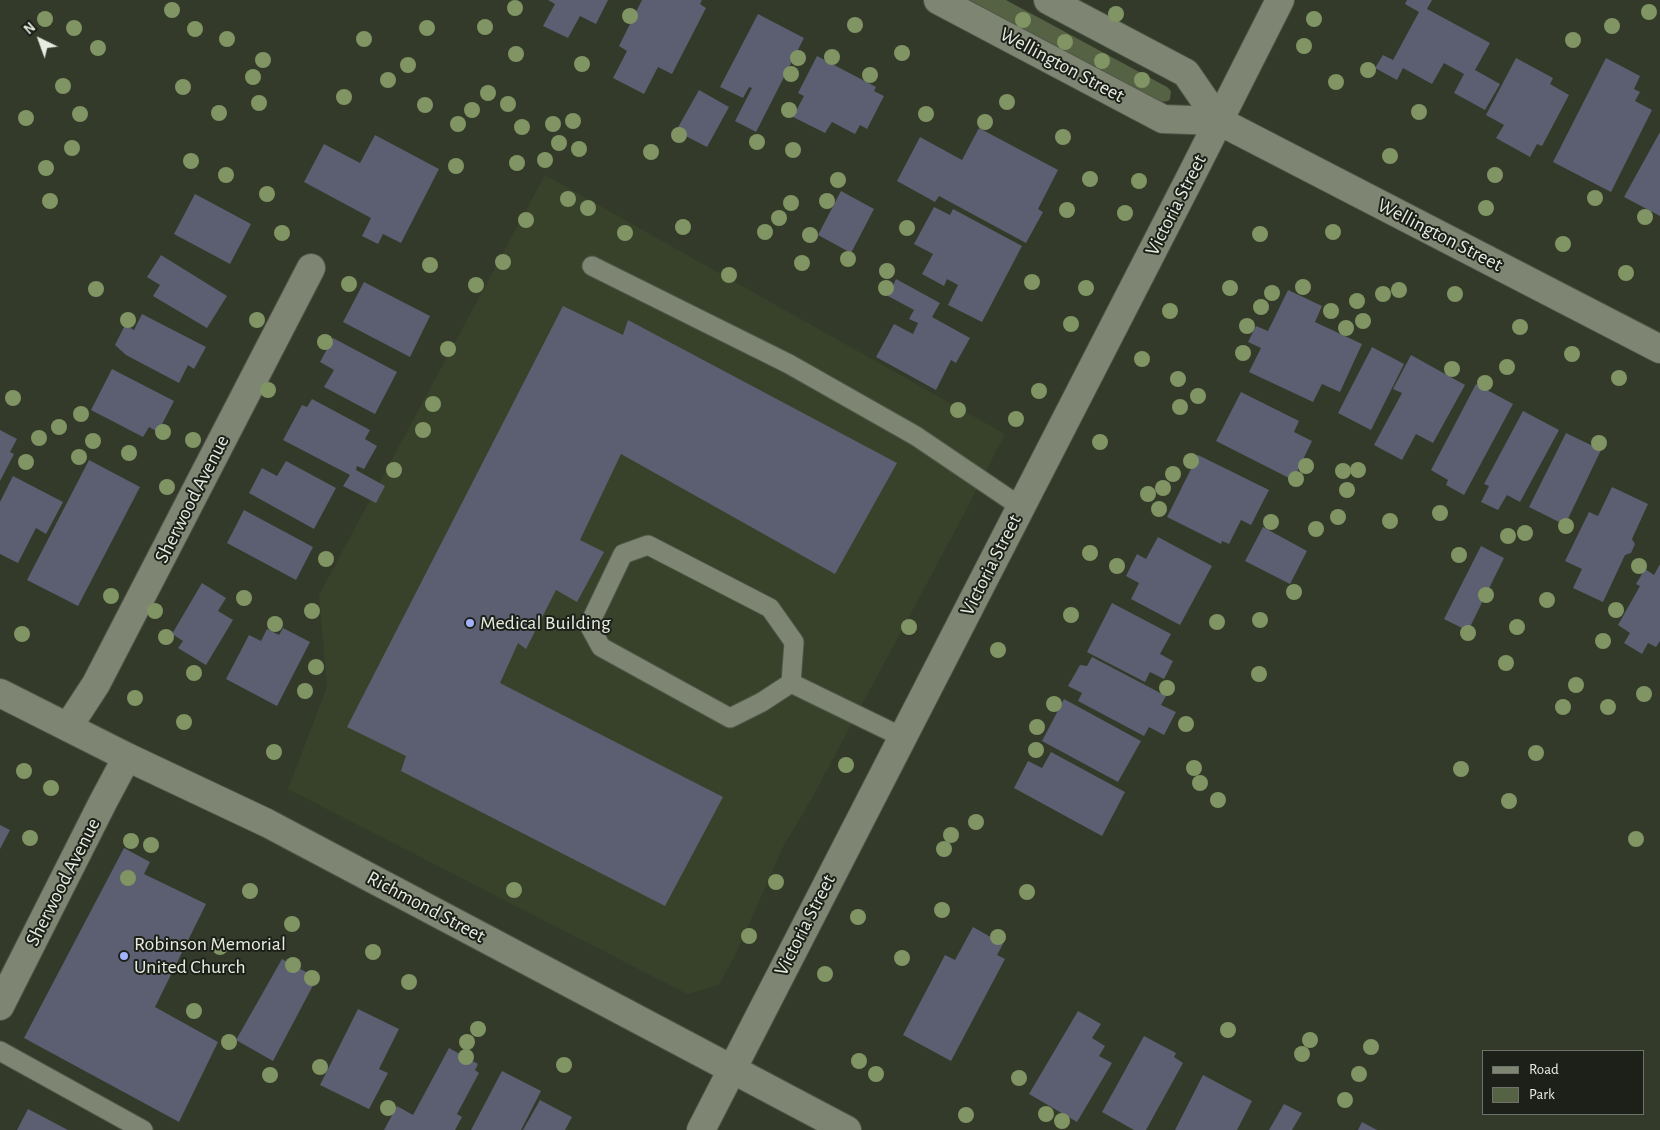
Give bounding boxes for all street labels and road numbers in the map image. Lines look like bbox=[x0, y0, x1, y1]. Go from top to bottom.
street label: Wellington Street bbox=[996, 22, 1128, 108]
street label: Victoria Street bbox=[1140, 150, 1212, 260]
street label: Wellington Street bbox=[1373, 193, 1507, 277]
street label: Sherwood Avenue bbox=[149, 431, 235, 567]
street label: Victoria Street bbox=[955, 510, 1027, 620]
street label: Sherwood Avenue bbox=[20, 814, 106, 950]
street label: Richmond Street bbox=[363, 866, 489, 948]
street label: Victoria Street bbox=[769, 870, 841, 980]

